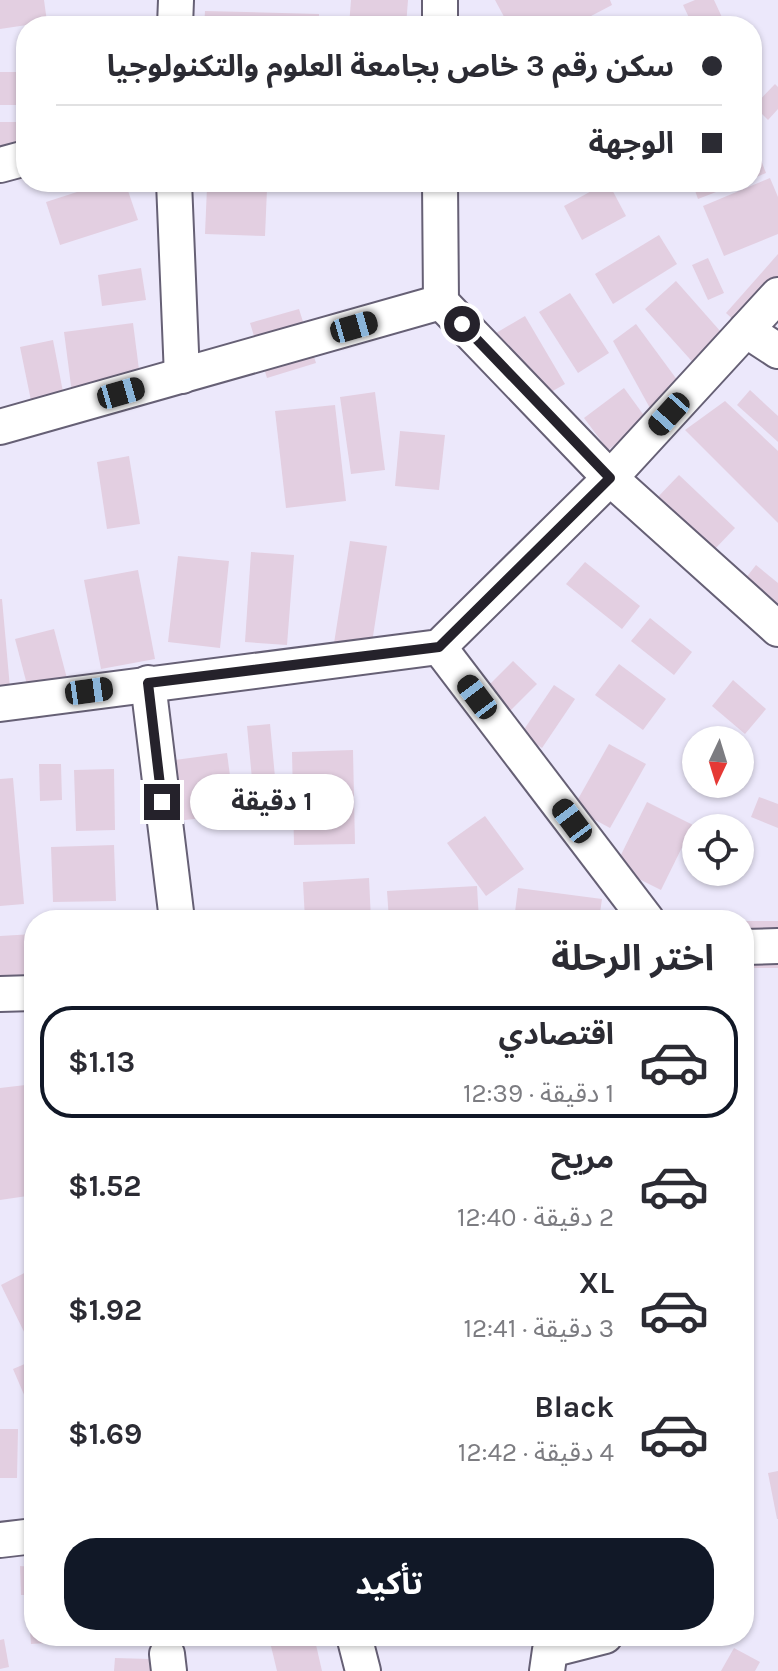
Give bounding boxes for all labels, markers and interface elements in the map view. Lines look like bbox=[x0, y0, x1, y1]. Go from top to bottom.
text: سكن رقم 3 خاص بجامعة العلوم والتكنولوجيا bbox=[107, 48, 674, 84]
text: الوجهة bbox=[589, 125, 674, 161]
route start bbox=[444, 306, 480, 342]
car bbox=[328, 309, 380, 345]
car bbox=[95, 375, 147, 411]
car bbox=[644, 388, 694, 440]
car bbox=[453, 671, 501, 723]
car bbox=[64, 676, 114, 706]
north arrow bbox=[682, 726, 754, 798]
map controls bbox=[682, 726, 754, 886]
callout: 1 دقيقة bbox=[190, 774, 354, 830]
route end bbox=[144, 784, 180, 820]
text: 1 دقيقة bbox=[231, 786, 313, 817]
car bbox=[548, 795, 596, 847]
button: locate bbox=[682, 814, 754, 886]
text: اختر الرحلة bbox=[551, 937, 714, 979]
text: اقتصادي bbox=[499, 1016, 614, 1052]
icon: car bbox=[638, 1026, 710, 1098]
text: $1.13 bbox=[68, 1044, 135, 1080]
text: 1 دقيقة · 12:39 bbox=[463, 1078, 614, 1109]
text: مريح bbox=[551, 1140, 614, 1176]
icon: car bbox=[638, 1150, 710, 1222]
text: $1.52 bbox=[68, 1168, 141, 1204]
text: 2 دقيقة · 12:40 bbox=[457, 1202, 614, 1233]
text: XL bbox=[579, 1265, 614, 1301]
icon: car bbox=[638, 1274, 710, 1346]
text: $1.92 bbox=[68, 1292, 142, 1328]
text: 3 دقيقة · 12:41 bbox=[463, 1313, 614, 1344]
text: Black bbox=[534, 1389, 614, 1425]
icon: car bbox=[638, 1398, 710, 1470]
text: $1.69 bbox=[68, 1416, 142, 1452]
text: 4 دقيقة · 12:42 bbox=[458, 1437, 614, 1468]
button: تأكيد bbox=[64, 1538, 714, 1630]

